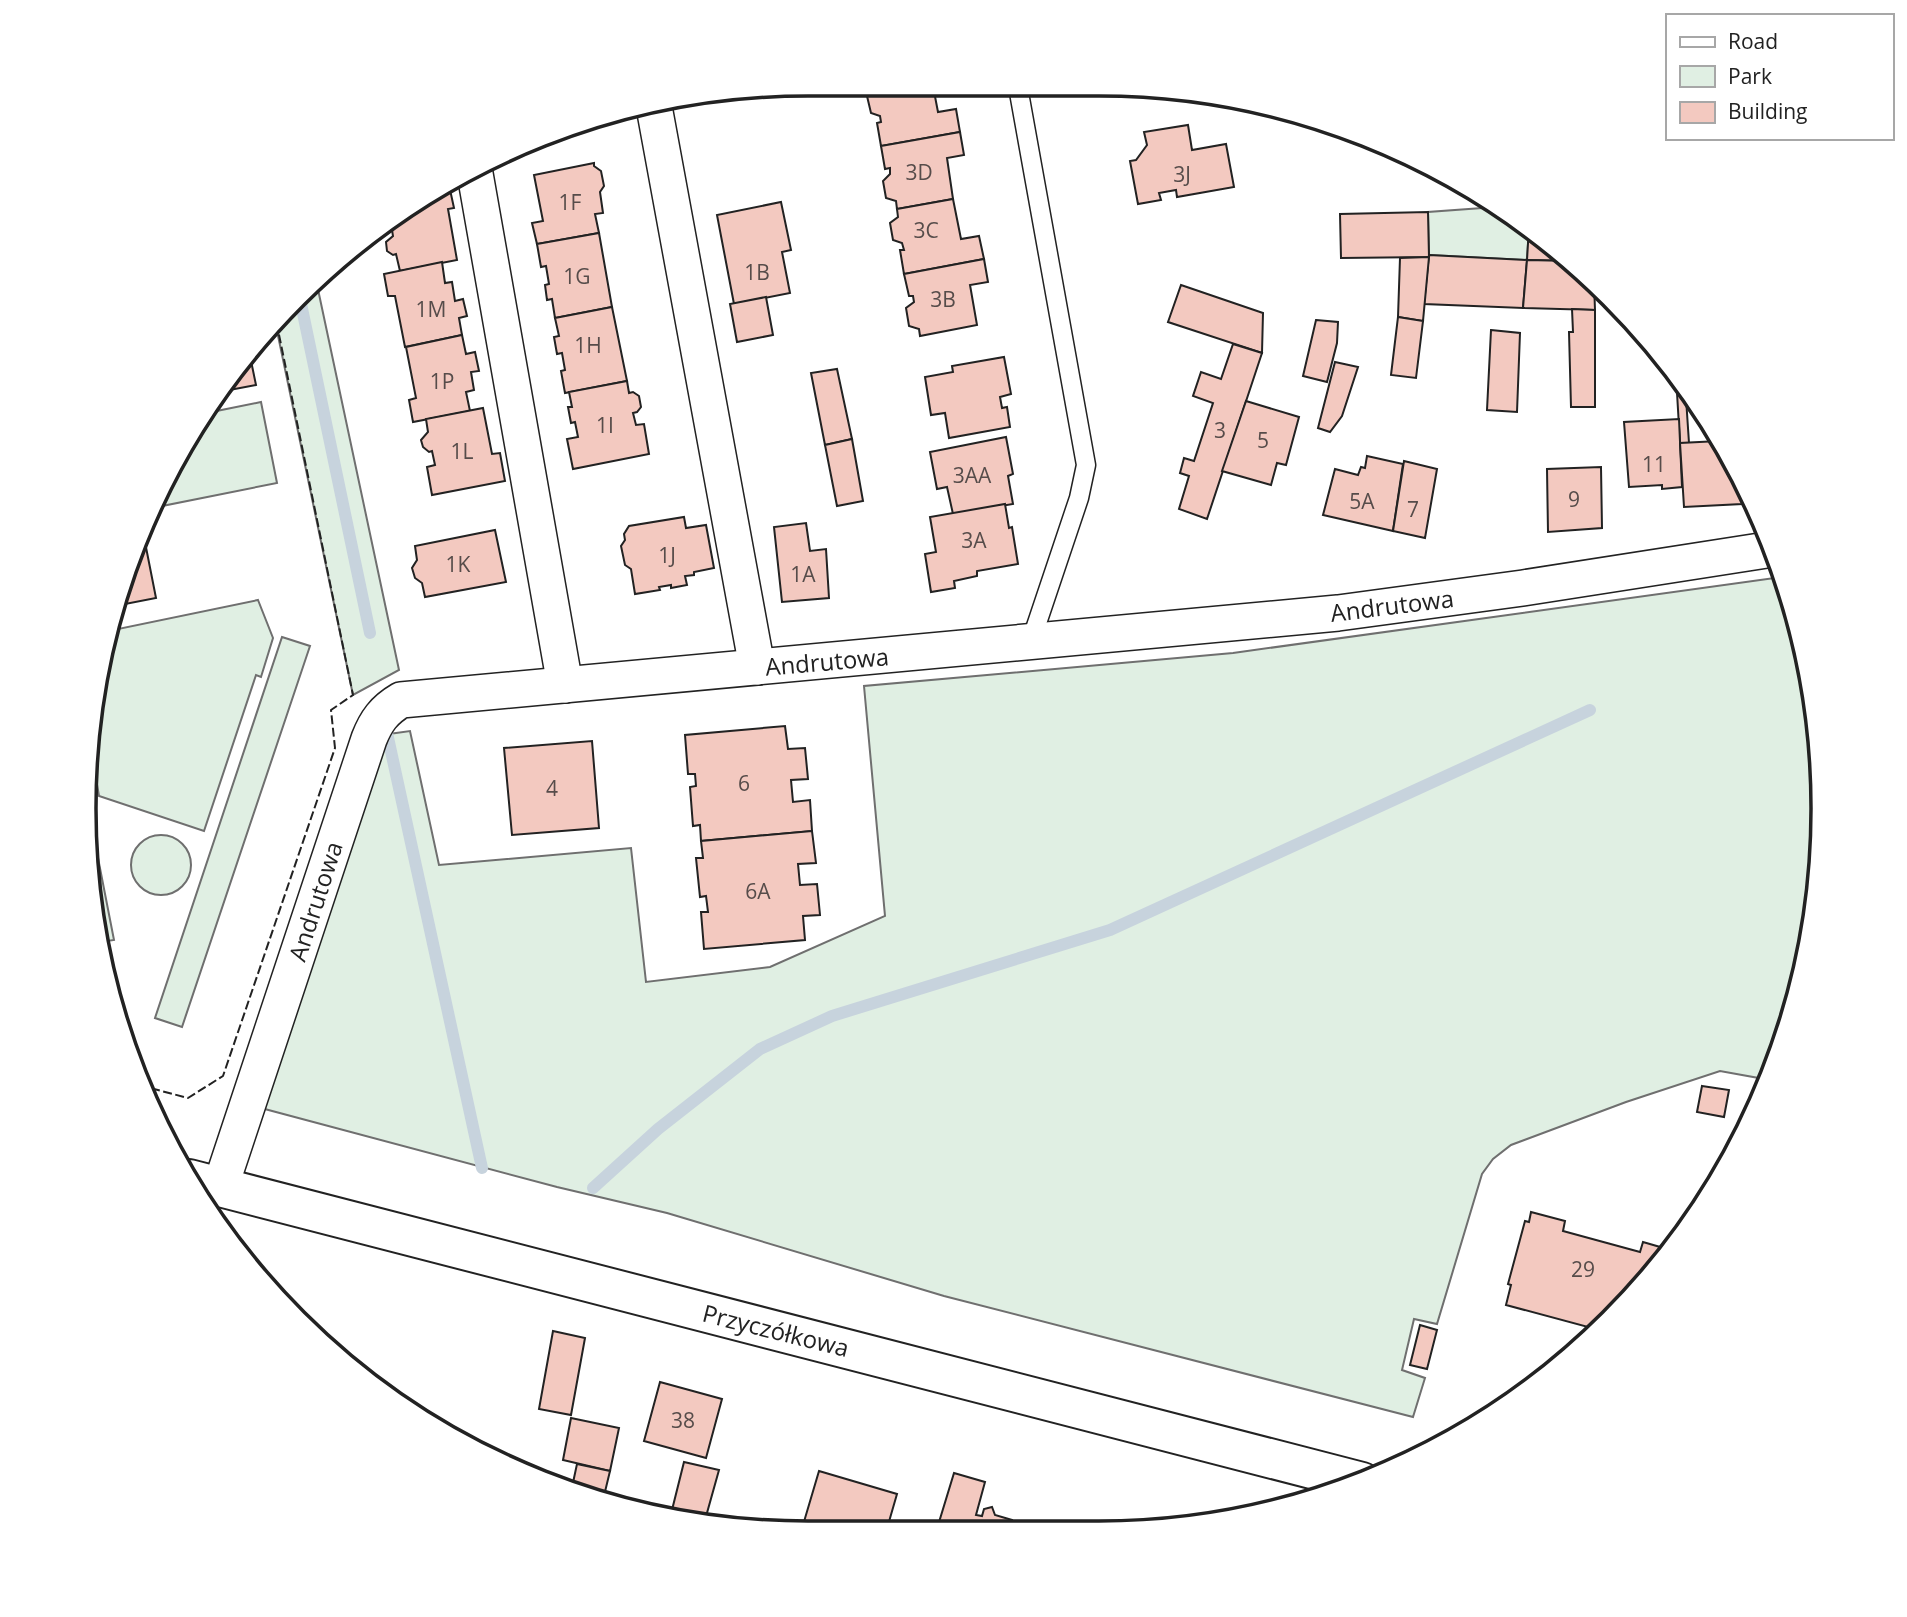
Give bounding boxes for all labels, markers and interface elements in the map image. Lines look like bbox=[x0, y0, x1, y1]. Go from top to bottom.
legend bbox=[1666, 14, 1893, 140]
text: Road bbox=[1728, 27, 1778, 55]
text: Park bbox=[1728, 62, 1772, 90]
text: Building bbox=[1728, 97, 1807, 125]
house number: 3D bbox=[905, 158, 933, 186]
house number: 3J bbox=[1173, 160, 1191, 188]
house number: 1F bbox=[559, 188, 582, 216]
house number: 3C bbox=[913, 216, 939, 244]
house number: 1B bbox=[744, 258, 770, 286]
house number: 1G bbox=[563, 262, 591, 290]
house number: 3B bbox=[930, 285, 956, 313]
house number: 1M bbox=[416, 295, 446, 323]
house number: 1H bbox=[574, 331, 602, 359]
house number: 1P bbox=[430, 367, 454, 395]
house number: 1I bbox=[596, 411, 614, 439]
house number: 3 bbox=[1214, 416, 1226, 444]
house number: 5 bbox=[1257, 426, 1269, 454]
house number: 1L bbox=[451, 437, 474, 465]
house number: 11 bbox=[1642, 450, 1666, 478]
house number: 3AA bbox=[953, 461, 992, 489]
house number: 9 bbox=[1568, 485, 1580, 513]
house number: 5A bbox=[1349, 487, 1375, 515]
house number: 7 bbox=[1407, 495, 1419, 523]
house number: 3A bbox=[961, 526, 987, 554]
house number: 1J bbox=[658, 541, 676, 569]
house number: 1K bbox=[446, 550, 471, 578]
house number: 1A bbox=[790, 560, 816, 588]
street label: Andrutowa bbox=[1328, 581, 1456, 629]
street label: Andrutowa bbox=[764, 639, 890, 683]
house number: 6 bbox=[738, 769, 750, 797]
house number: 4 bbox=[546, 774, 558, 802]
street label: Andrutowa bbox=[280, 837, 350, 965]
house number: 6A bbox=[745, 877, 771, 905]
house number: 29 bbox=[1571, 1255, 1595, 1283]
street label: Przyczółkowa bbox=[699, 1296, 853, 1364]
house number: 38 bbox=[671, 1406, 695, 1434]

